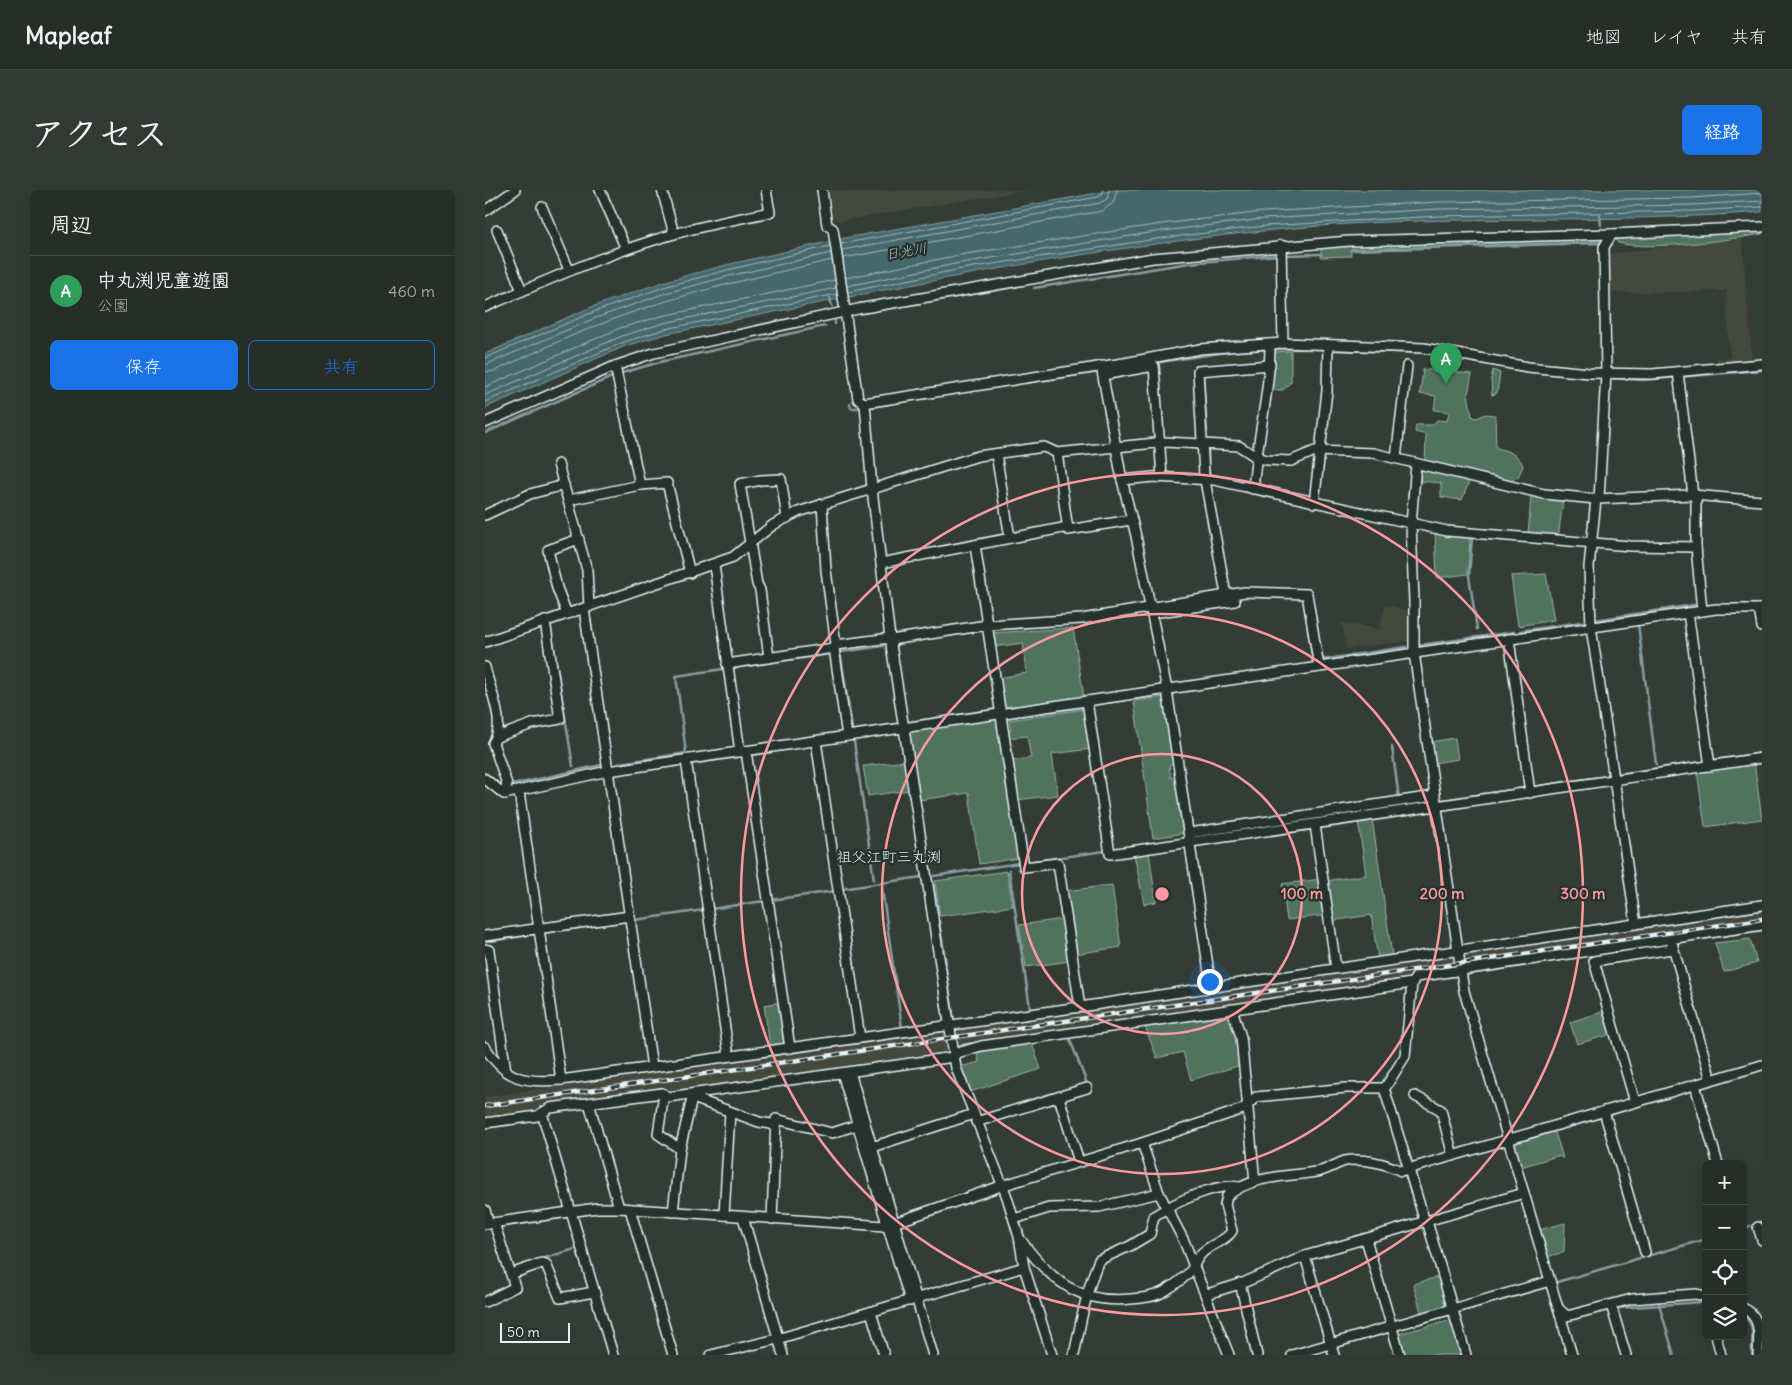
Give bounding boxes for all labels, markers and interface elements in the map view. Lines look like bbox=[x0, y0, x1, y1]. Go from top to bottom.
text: Mapleaf bbox=[25, 20, 112, 50]
text: 地図 bbox=[1586, 25, 1622, 48]
text: レイヤ bbox=[1650, 25, 1703, 48]
text: 共有 bbox=[1731, 25, 1767, 48]
button: 経路 bbox=[1682, 105, 1762, 155]
text: アクセス bbox=[30, 111, 168, 155]
text: 周辺 bbox=[50, 211, 92, 238]
water label: 日光川 bbox=[884, 238, 928, 264]
text: 中丸渕児童遊園 bbox=[97, 268, 230, 292]
text: A bbox=[61, 281, 71, 301]
text: 460 m bbox=[388, 281, 435, 301]
text: 公園 bbox=[97, 295, 129, 315]
button: 保存 bbox=[50, 340, 238, 390]
button: 共有 bbox=[248, 340, 435, 390]
pin: A bbox=[1430, 343, 1462, 384]
district label: 祖父江町三丸渕 bbox=[836, 847, 942, 866]
text: 100 m bbox=[1281, 884, 1323, 903]
text: 200 m bbox=[1420, 884, 1464, 903]
text: 300 m bbox=[1561, 884, 1606, 903]
centre of rings bbox=[1153, 885, 1171, 903]
your location bbox=[1197, 969, 1223, 995]
map controls bbox=[1702, 1160, 1747, 1340]
button: + bbox=[1702, 1160, 1747, 1205]
button: − bbox=[1702, 1205, 1747, 1250]
button: locate bbox=[1702, 1250, 1747, 1295]
button: layers bbox=[1702, 1295, 1747, 1340]
scale bar bbox=[500, 1320, 570, 1343]
text: 50 m bbox=[507, 1323, 540, 1341]

